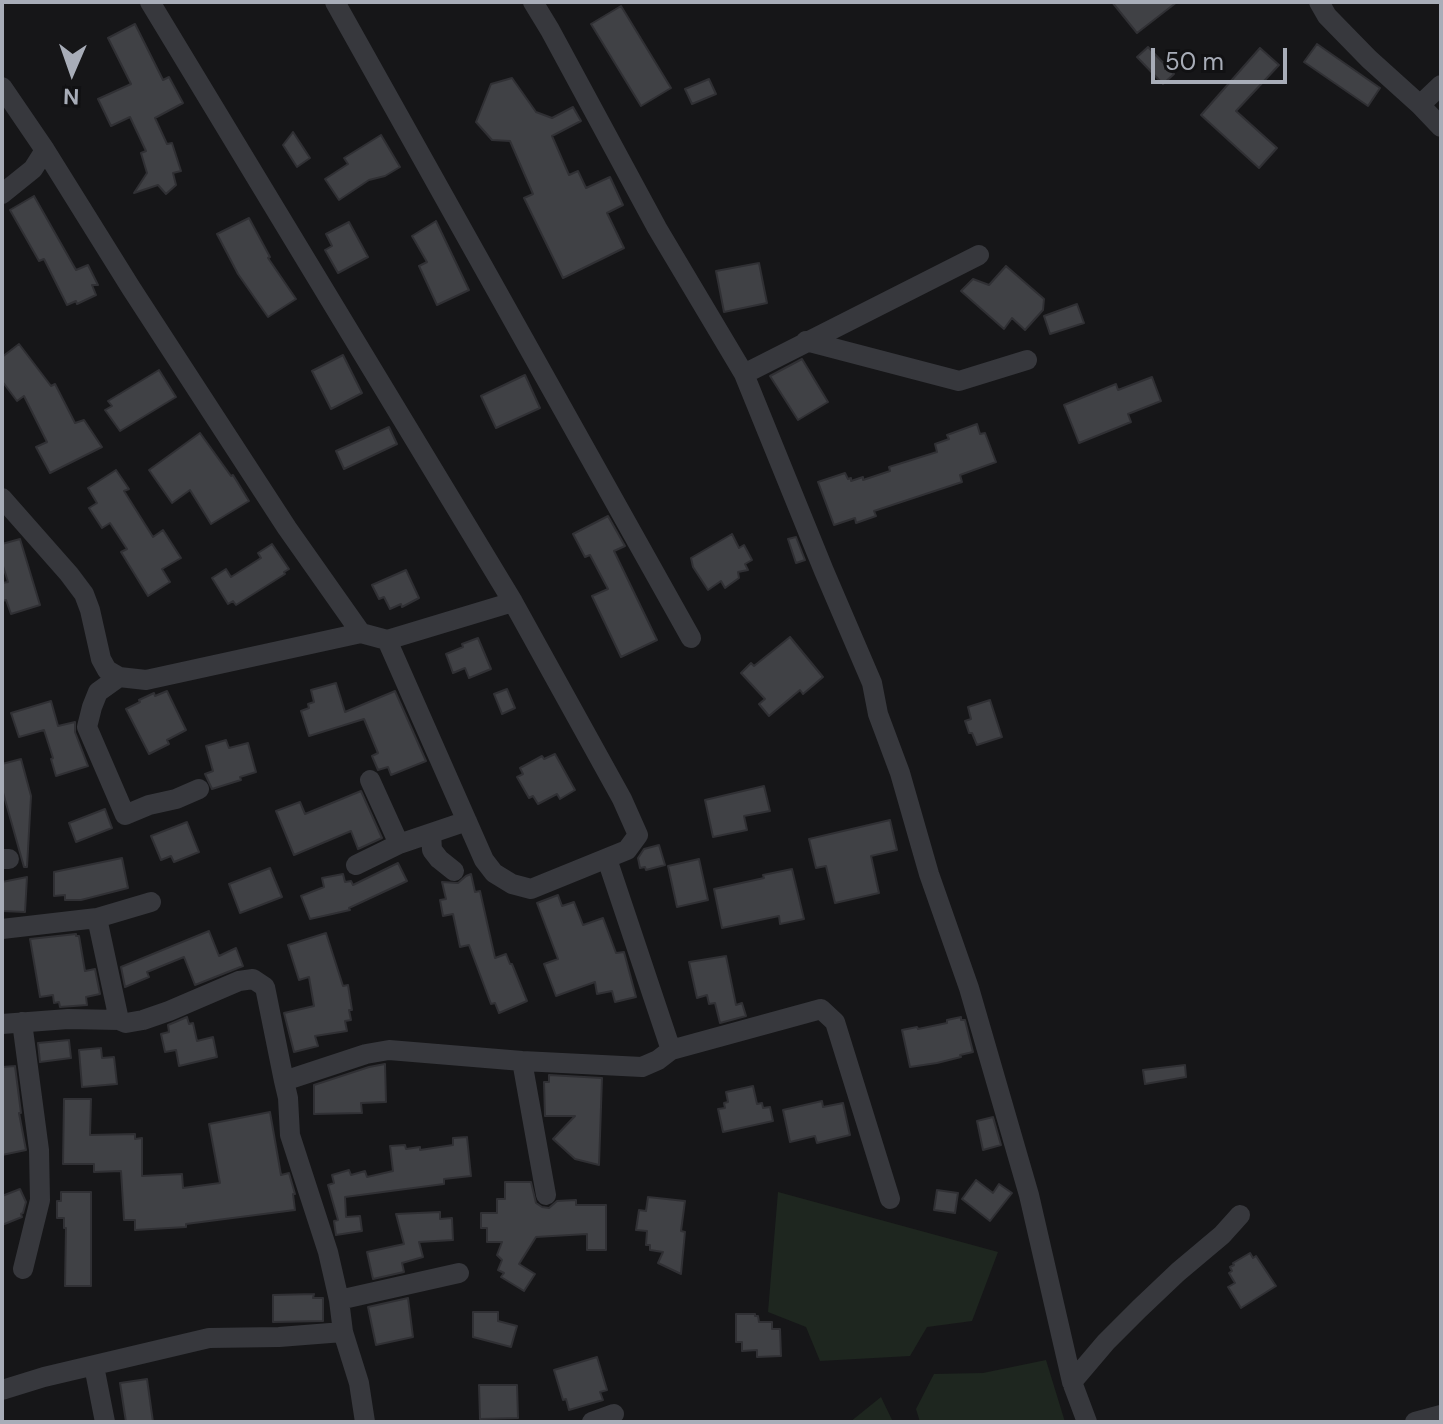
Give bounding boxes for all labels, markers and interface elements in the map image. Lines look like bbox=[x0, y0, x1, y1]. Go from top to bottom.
north arrow bbox=[32, 32, 112, 112]
scale bar bbox=[1155, 32, 1291, 82]
text: 50 m bbox=[1165, 46, 1224, 77]
text: N bbox=[63, 82, 80, 111]

